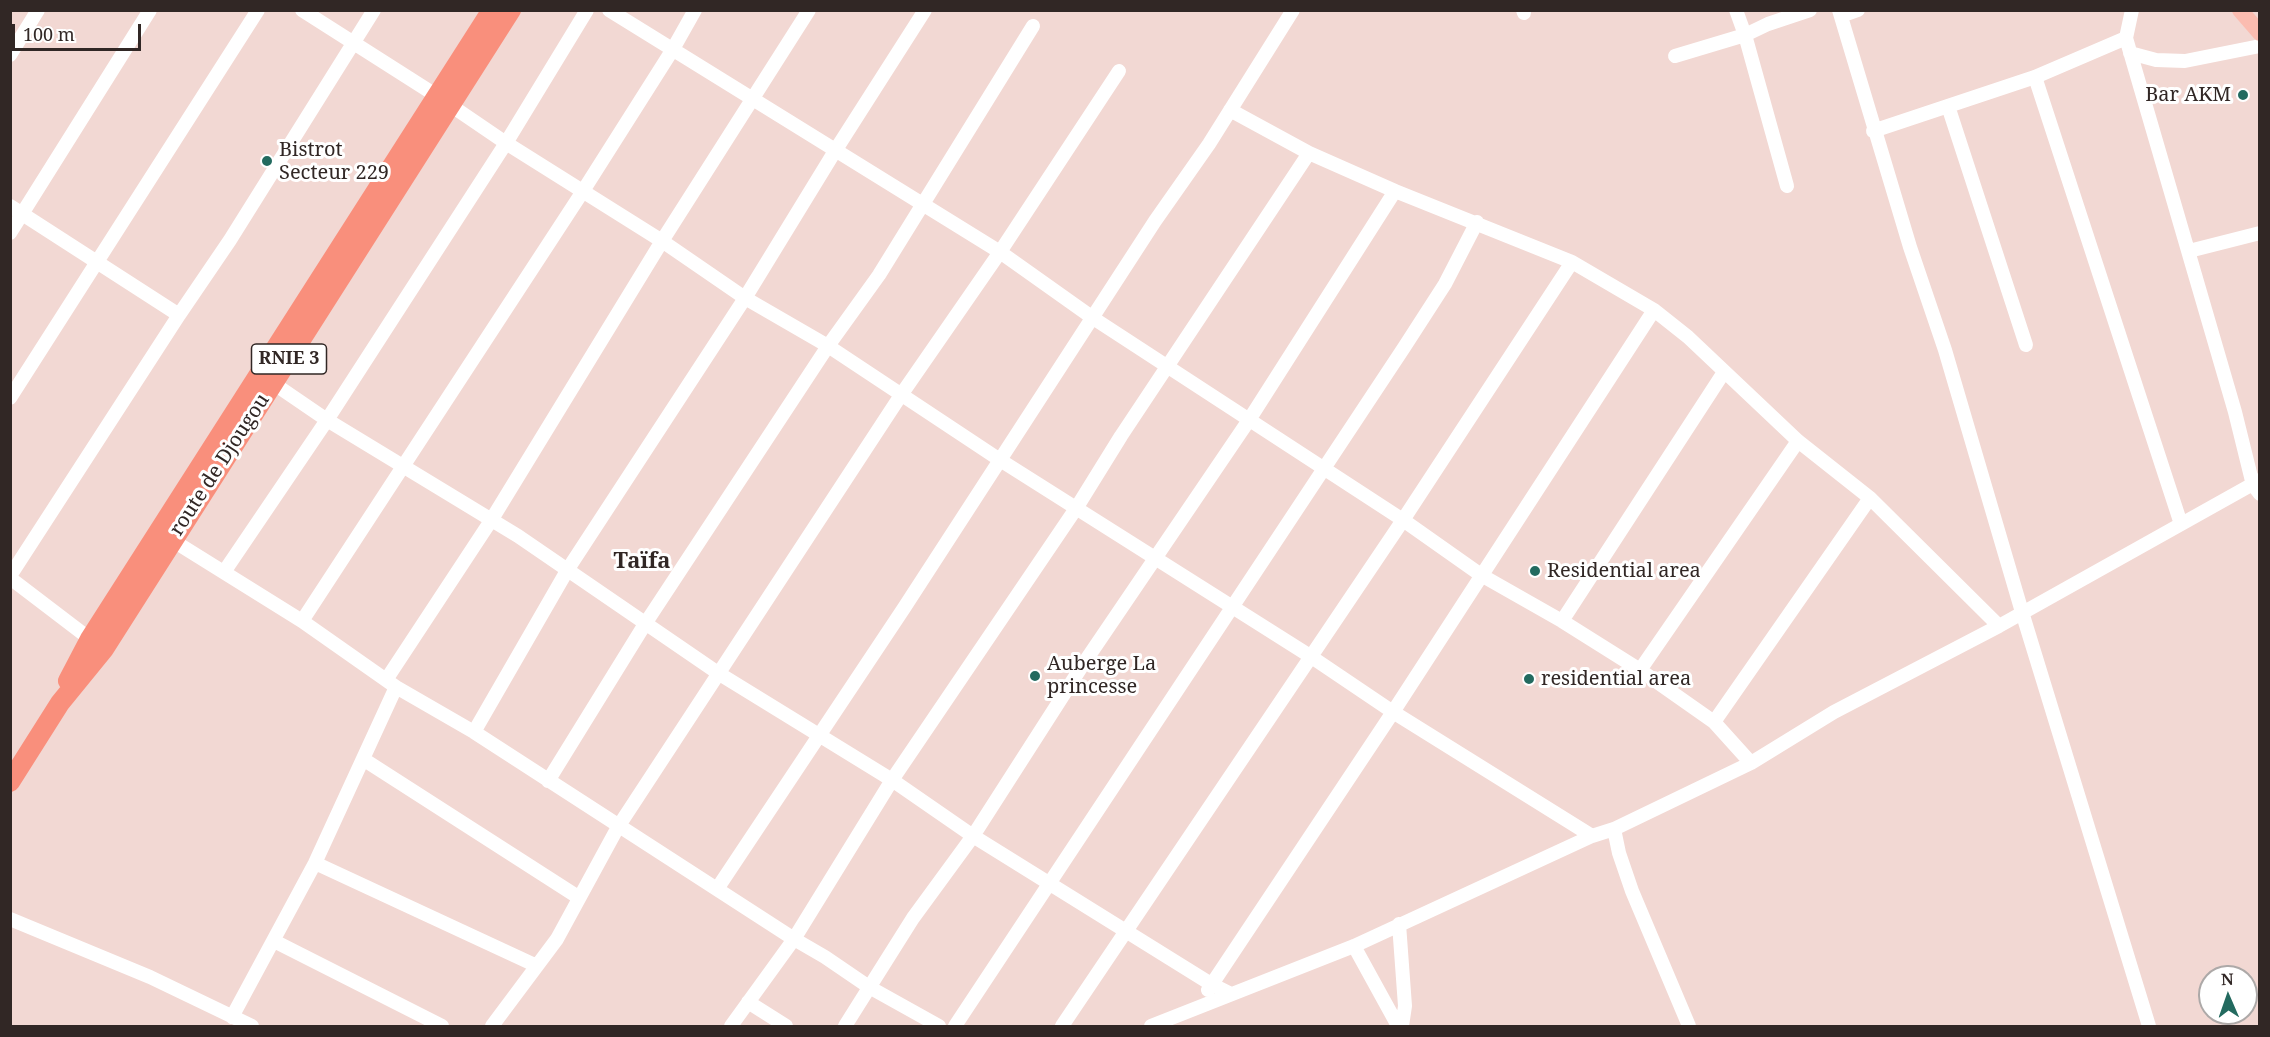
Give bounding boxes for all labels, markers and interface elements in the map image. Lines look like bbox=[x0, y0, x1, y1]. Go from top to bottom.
scale bar bbox=[15, 12, 144, 50]
text: 100 m bbox=[23, 22, 75, 46]
place label: Bar AKM bbox=[2145, 83, 2231, 107]
marker: Bar AKM bbox=[2236, 88, 2250, 102]
place label: Bistrot Secteur 229 bbox=[279, 138, 389, 185]
marker: Bistrot Secteur 229 bbox=[260, 154, 274, 168]
road number: RNIE 3 bbox=[252, 344, 326, 374]
street label: route de Djougou bbox=[165, 389, 275, 541]
district label: Taïfa bbox=[614, 549, 670, 575]
place label: Residential area bbox=[1547, 559, 1701, 583]
marker: Residential area bbox=[1528, 564, 1542, 578]
place label: Auberge La princesse bbox=[1047, 652, 1156, 699]
place label: residential area bbox=[1541, 667, 1691, 691]
marker: Auberge La princesse bbox=[1028, 669, 1042, 683]
marker: residential area bbox=[1522, 672, 1536, 686]
north arrow bbox=[2198, 965, 2258, 1025]
text: N bbox=[2221, 968, 2234, 990]

